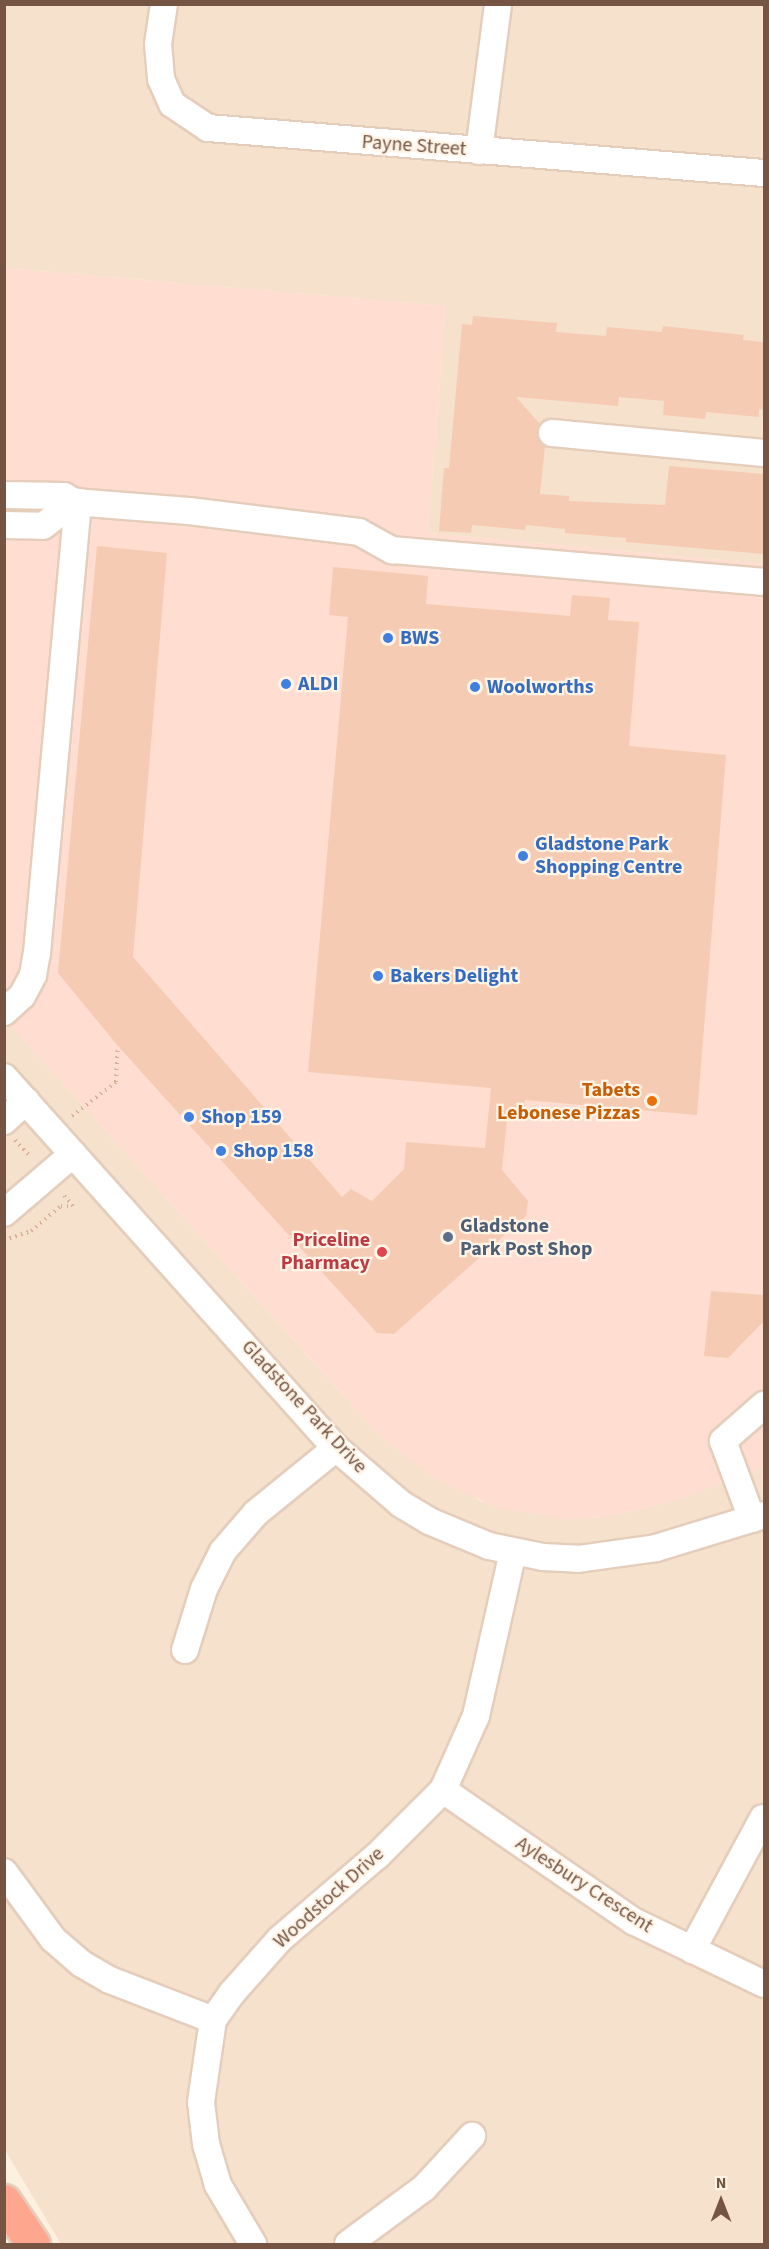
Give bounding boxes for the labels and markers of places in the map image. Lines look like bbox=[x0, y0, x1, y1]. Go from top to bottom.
place label: BWS bbox=[400, 626, 439, 650]
marker: BWS bbox=[381, 631, 395, 645]
place label: ALDI bbox=[298, 672, 339, 696]
place label: Woolworths bbox=[487, 675, 594, 699]
marker: ALDI bbox=[279, 677, 293, 691]
marker: Woolworths bbox=[468, 680, 482, 694]
place label: Gladstone Park Shopping Centre bbox=[535, 832, 682, 879]
marker: Gladstone Park Shopping Centre bbox=[516, 849, 530, 863]
place label: Bakers Delight bbox=[390, 964, 518, 988]
marker: Bakers Delight bbox=[371, 969, 385, 983]
place label: Tabets Lebonese Pizzas bbox=[497, 1078, 640, 1125]
marker: Tabets Lebonese Pizzas bbox=[645, 1094, 659, 1108]
place label: Shop 159 bbox=[201, 1105, 282, 1129]
marker: Shop 159 bbox=[182, 1110, 196, 1124]
place label: Shop 158 bbox=[233, 1139, 314, 1163]
marker: Shop 158 bbox=[214, 1144, 228, 1158]
place label: Gladstone Park Post Shop bbox=[460, 1214, 592, 1261]
place label: Priceline Pharmacy bbox=[281, 1228, 370, 1275]
marker: Gladstone Park Post Shop bbox=[441, 1230, 455, 1244]
marker: Priceline Pharmacy bbox=[375, 1245, 389, 1259]

